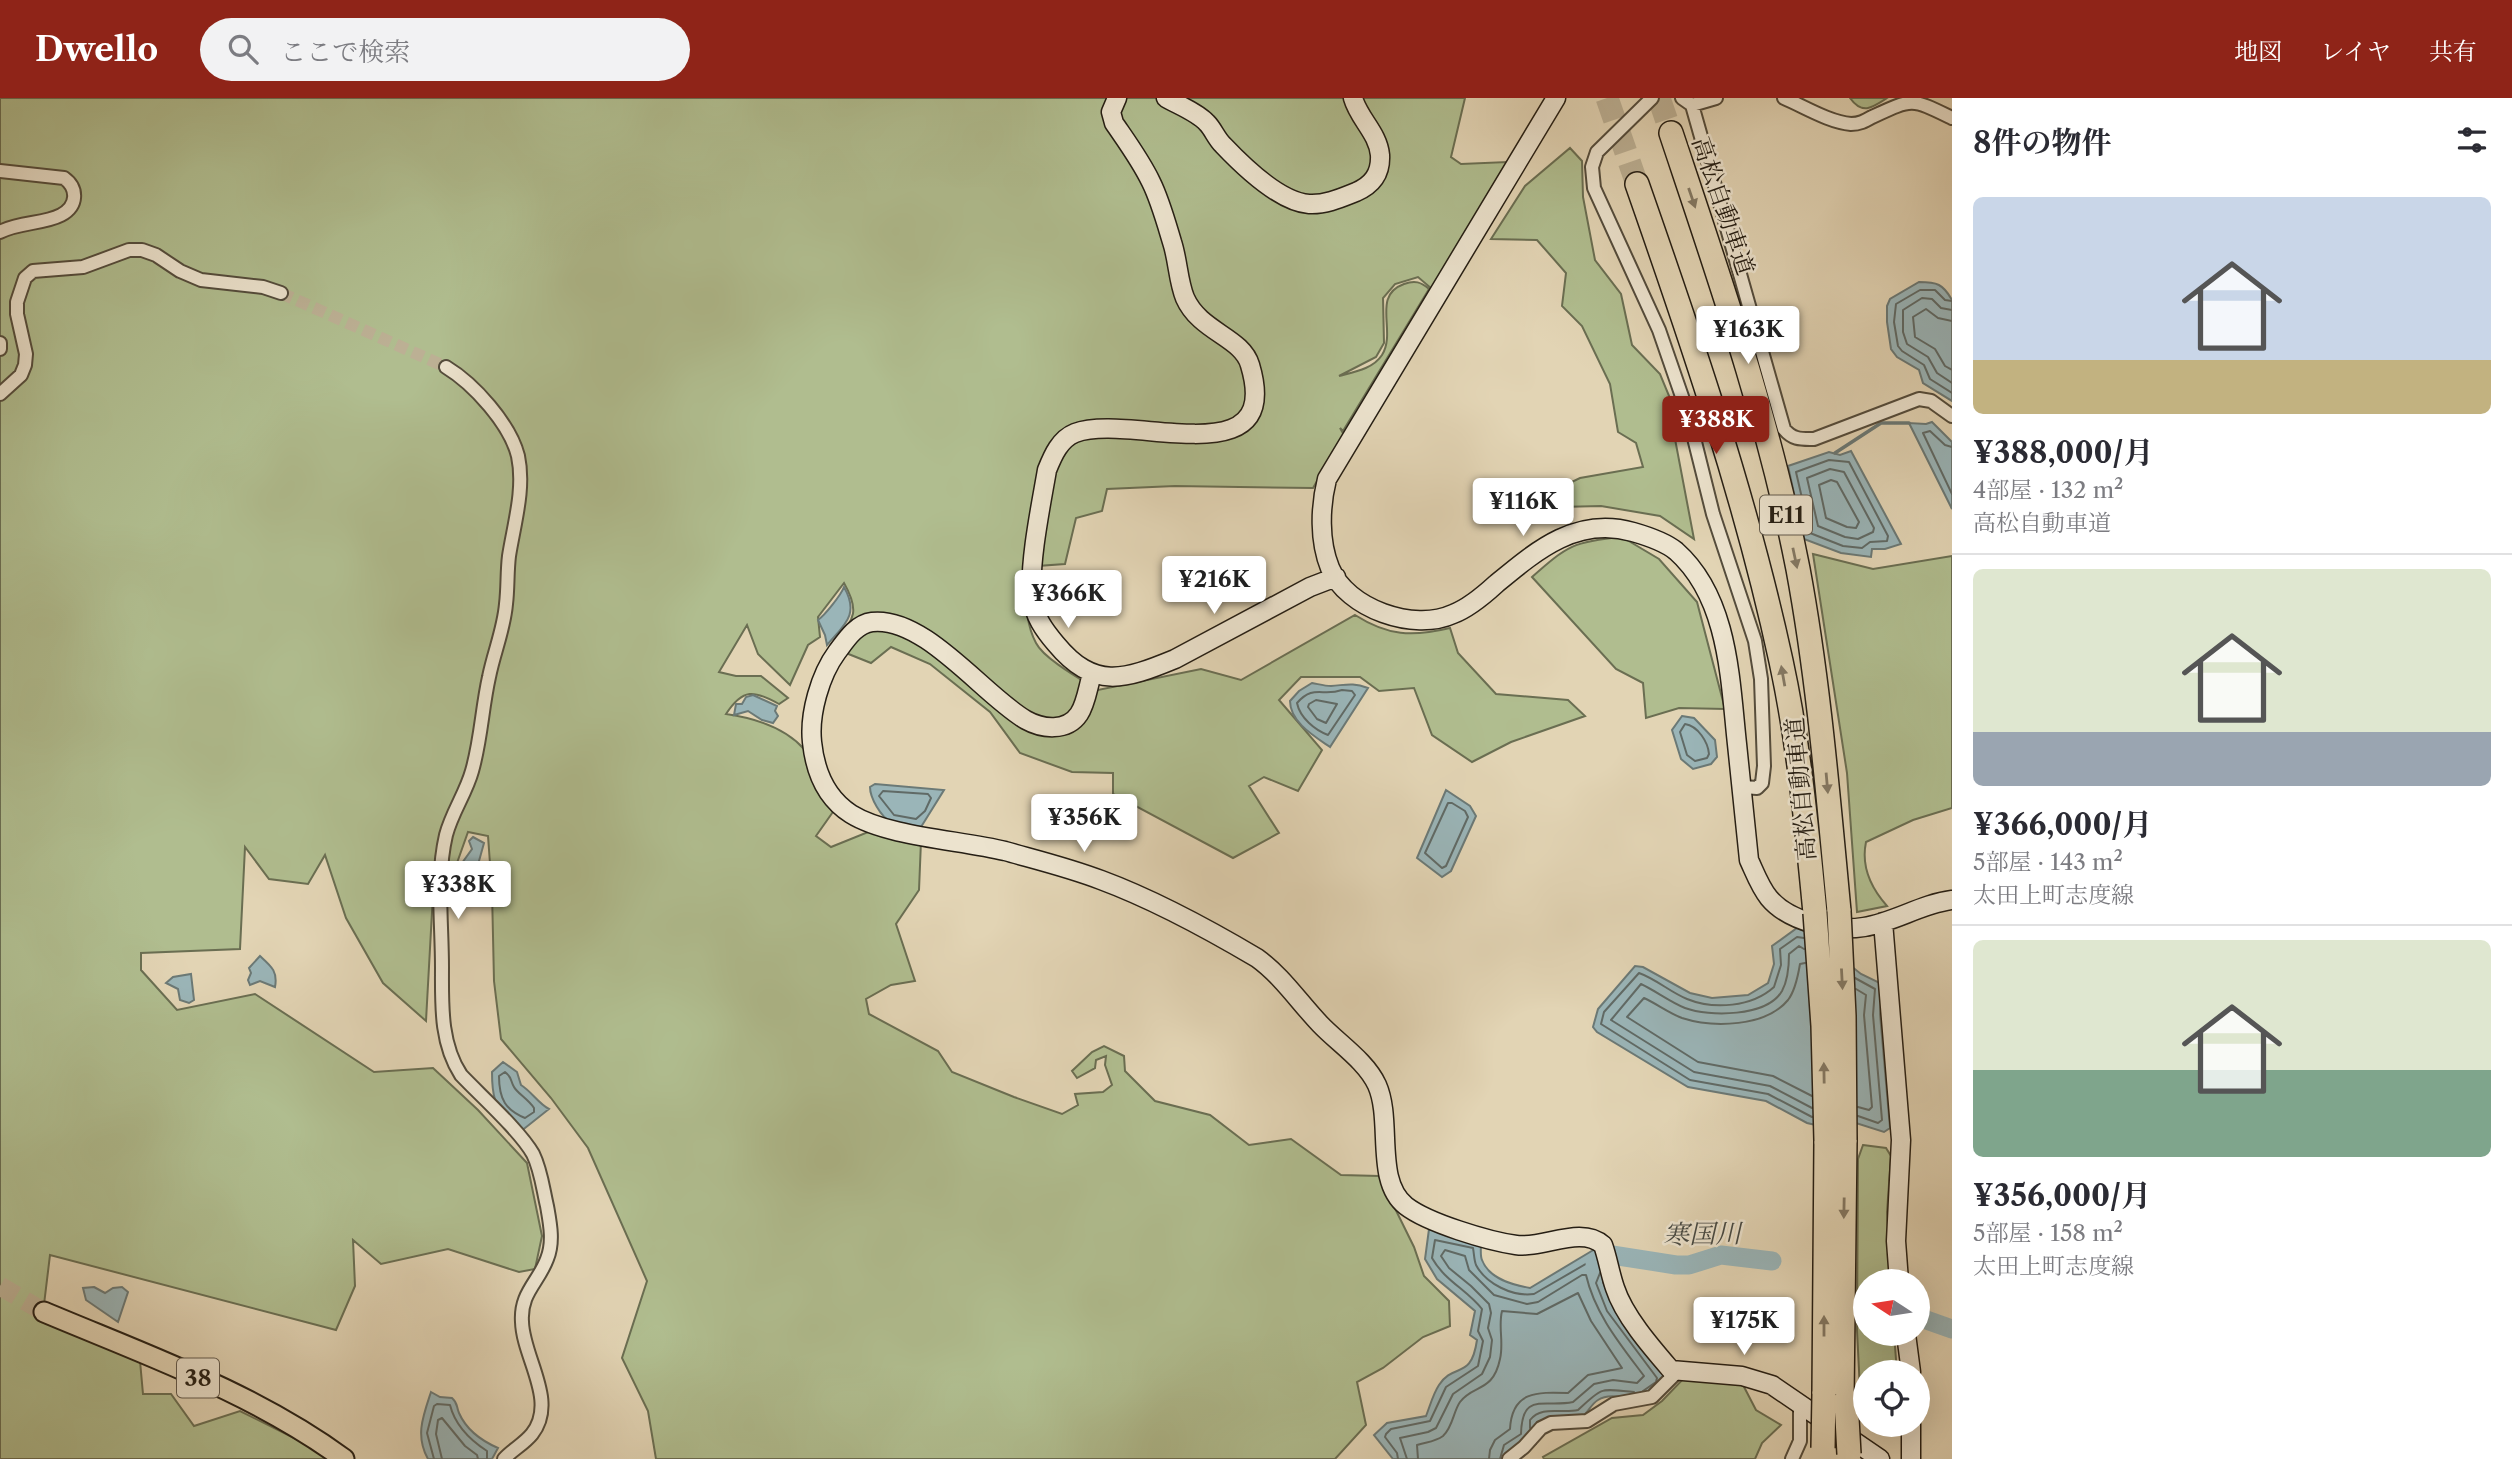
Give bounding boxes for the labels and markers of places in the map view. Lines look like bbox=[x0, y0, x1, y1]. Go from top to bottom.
pin: ¥163K bbox=[1699, 306, 1797, 366]
pin: ¥388K bbox=[1667, 396, 1765, 456]
pin: ¥116K bbox=[1474, 478, 1572, 538]
pin: ¥216K bbox=[1165, 556, 1263, 616]
pin: ¥366K bbox=[1019, 570, 1117, 630]
pin: ¥356K bbox=[1035, 794, 1133, 854]
pin: ¥338K bbox=[409, 862, 507, 921]
pin: ¥175K bbox=[1695, 1298, 1793, 1357]

